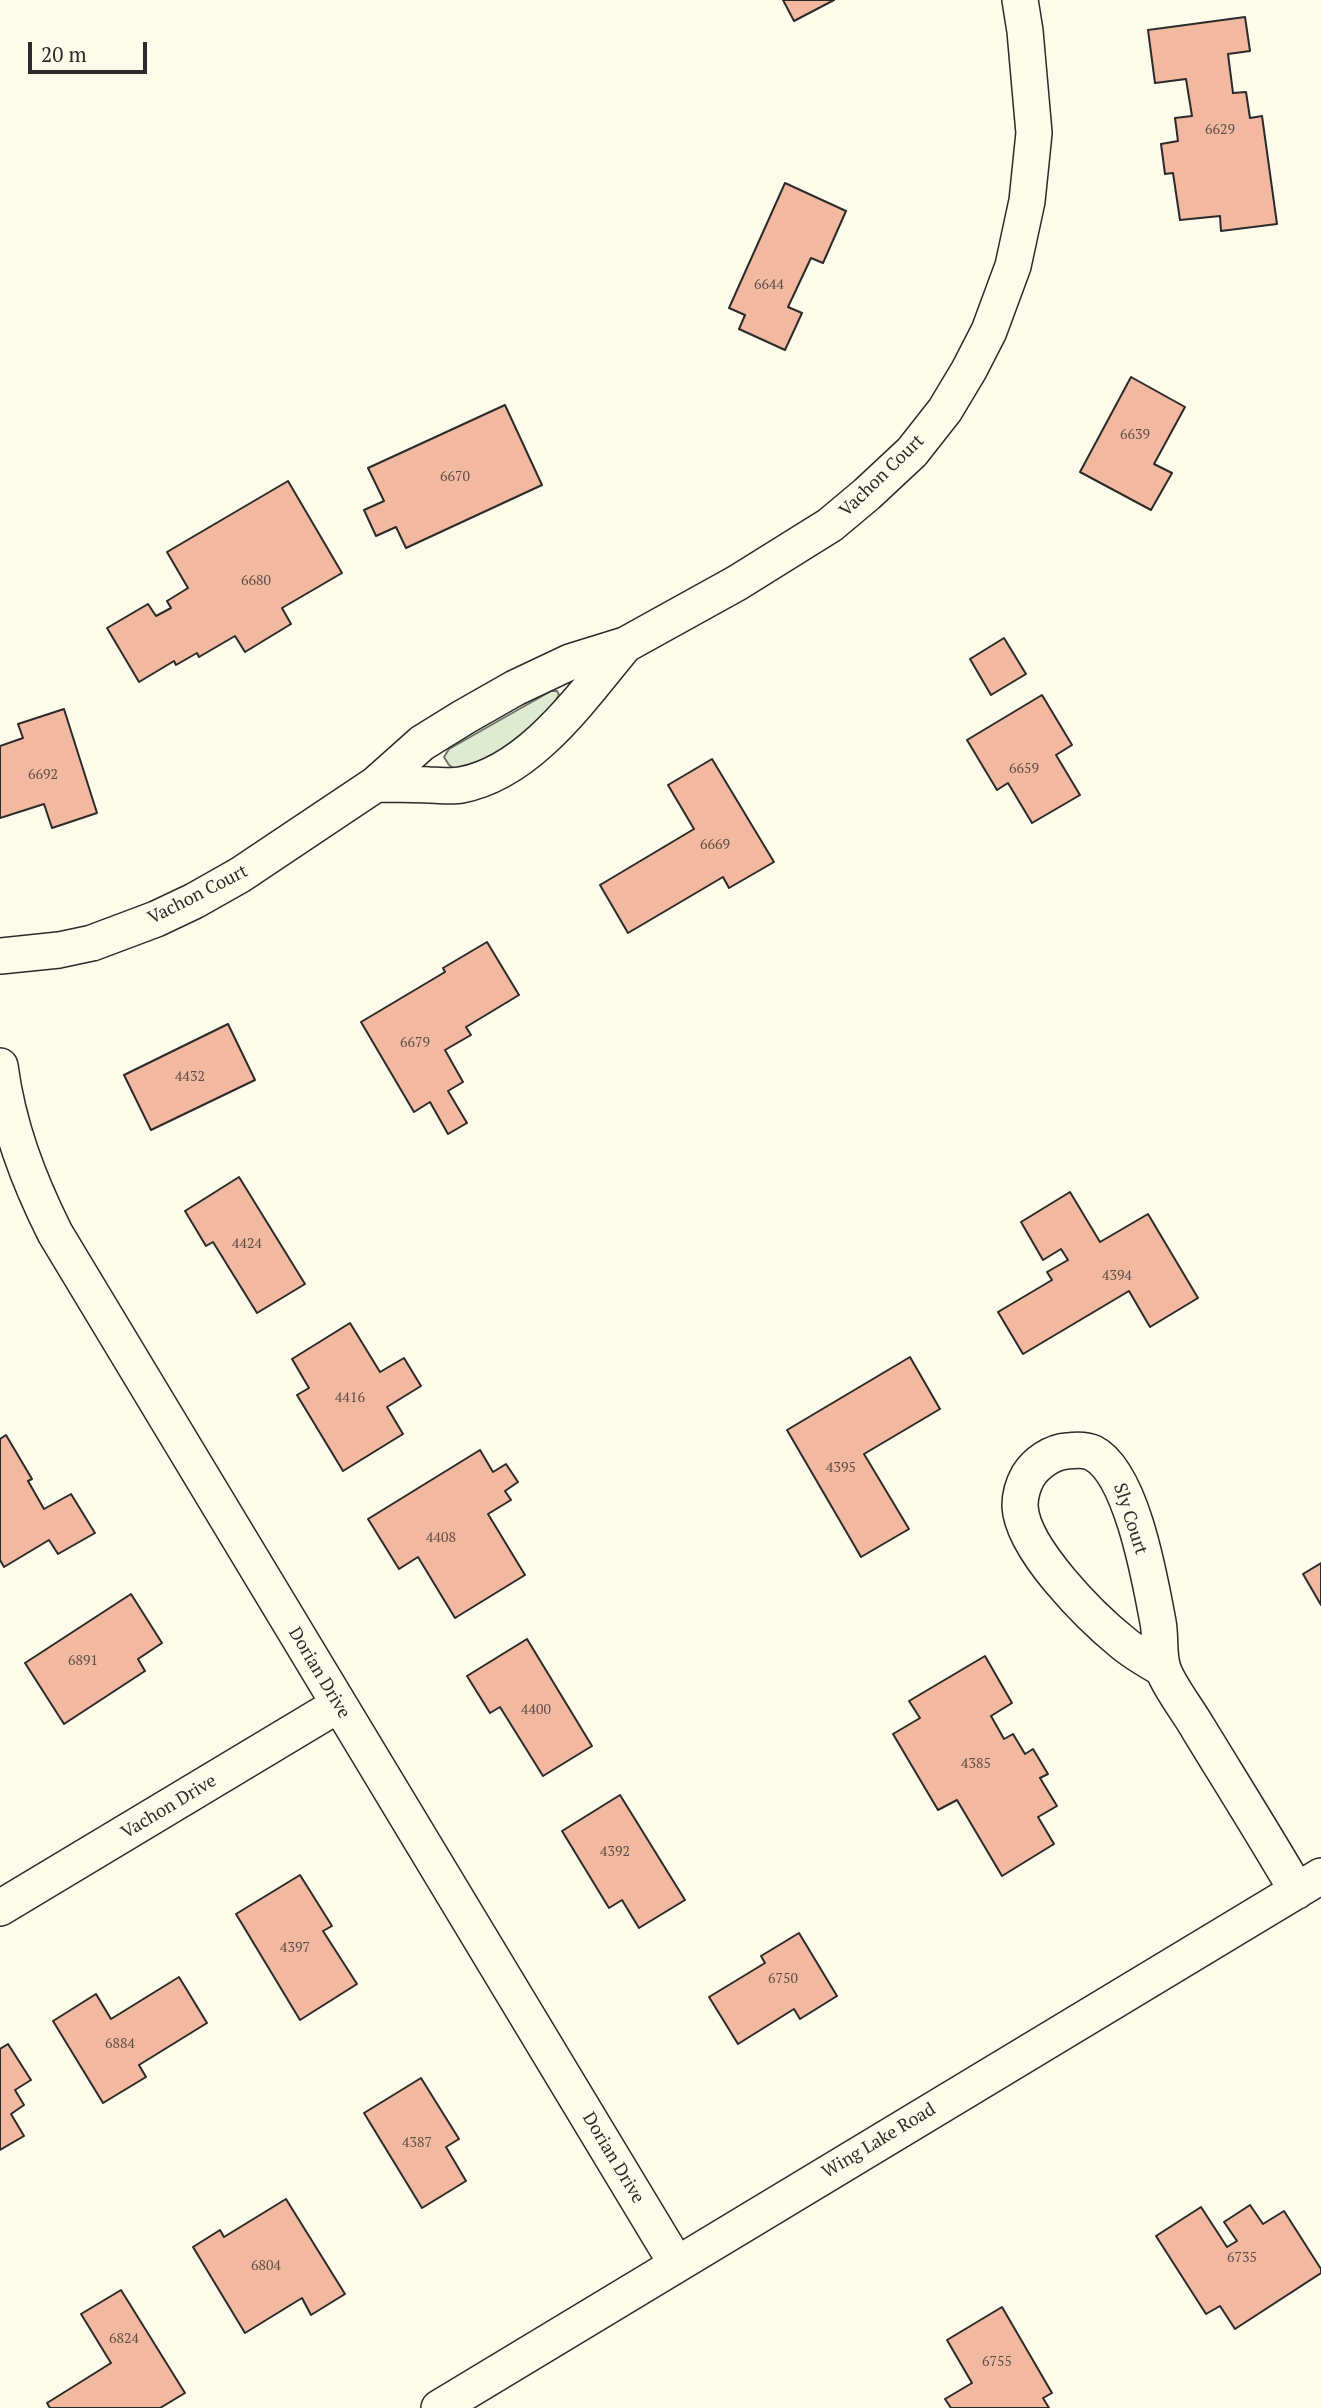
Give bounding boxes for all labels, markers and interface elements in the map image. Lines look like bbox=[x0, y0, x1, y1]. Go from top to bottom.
scale bar bbox=[32, 28, 150, 72]
text: 20 m bbox=[41, 40, 87, 68]
house number: 6629 bbox=[1205, 122, 1235, 138]
house number: 6644 bbox=[754, 277, 784, 293]
house number: 6639 bbox=[1120, 427, 1150, 443]
street label: Vachon Court bbox=[835, 430, 929, 522]
house number: 6670 bbox=[440, 469, 470, 485]
house number: 6680 bbox=[241, 573, 271, 589]
house number: 6659 bbox=[1009, 761, 1039, 777]
house number: 6692 bbox=[28, 767, 58, 783]
house number: 6669 bbox=[700, 837, 730, 853]
street label: Vachon Court bbox=[145, 861, 251, 929]
house number: 6679 bbox=[400, 1035, 430, 1051]
house number: 4432 bbox=[175, 1069, 205, 1085]
house number: 4424 bbox=[232, 1236, 262, 1252]
house number: 4394 bbox=[1102, 1268, 1132, 1284]
house number: 4416 bbox=[335, 1390, 365, 1406]
house number: 4395 bbox=[826, 1460, 856, 1476]
street label: Sly Court bbox=[1108, 1481, 1152, 1557]
house number: 4408 bbox=[426, 1530, 456, 1546]
street label: Dorian Drive bbox=[283, 1624, 355, 1722]
house number: 6891 bbox=[68, 1653, 98, 1669]
house number: 4400 bbox=[521, 1702, 551, 1718]
house number: 4385 bbox=[961, 1756, 991, 1772]
street label: Vachon Drive bbox=[118, 1770, 220, 1844]
house number: 4392 bbox=[600, 1844, 630, 1860]
house number: 4397 bbox=[280, 1940, 310, 1956]
house number: 6750 bbox=[768, 1971, 798, 1987]
house number: 6884 bbox=[105, 2036, 135, 2052]
street label: Wing Lake Road bbox=[818, 2099, 940, 2183]
street label: Dorian Drive bbox=[577, 2109, 649, 2207]
house number: 4387 bbox=[402, 2135, 432, 2151]
house number: 6735 bbox=[1227, 2250, 1257, 2266]
house number: 6804 bbox=[251, 2258, 281, 2274]
house number: 6824 bbox=[109, 2331, 139, 2347]
house number: 6755 bbox=[982, 2354, 1012, 2370]

